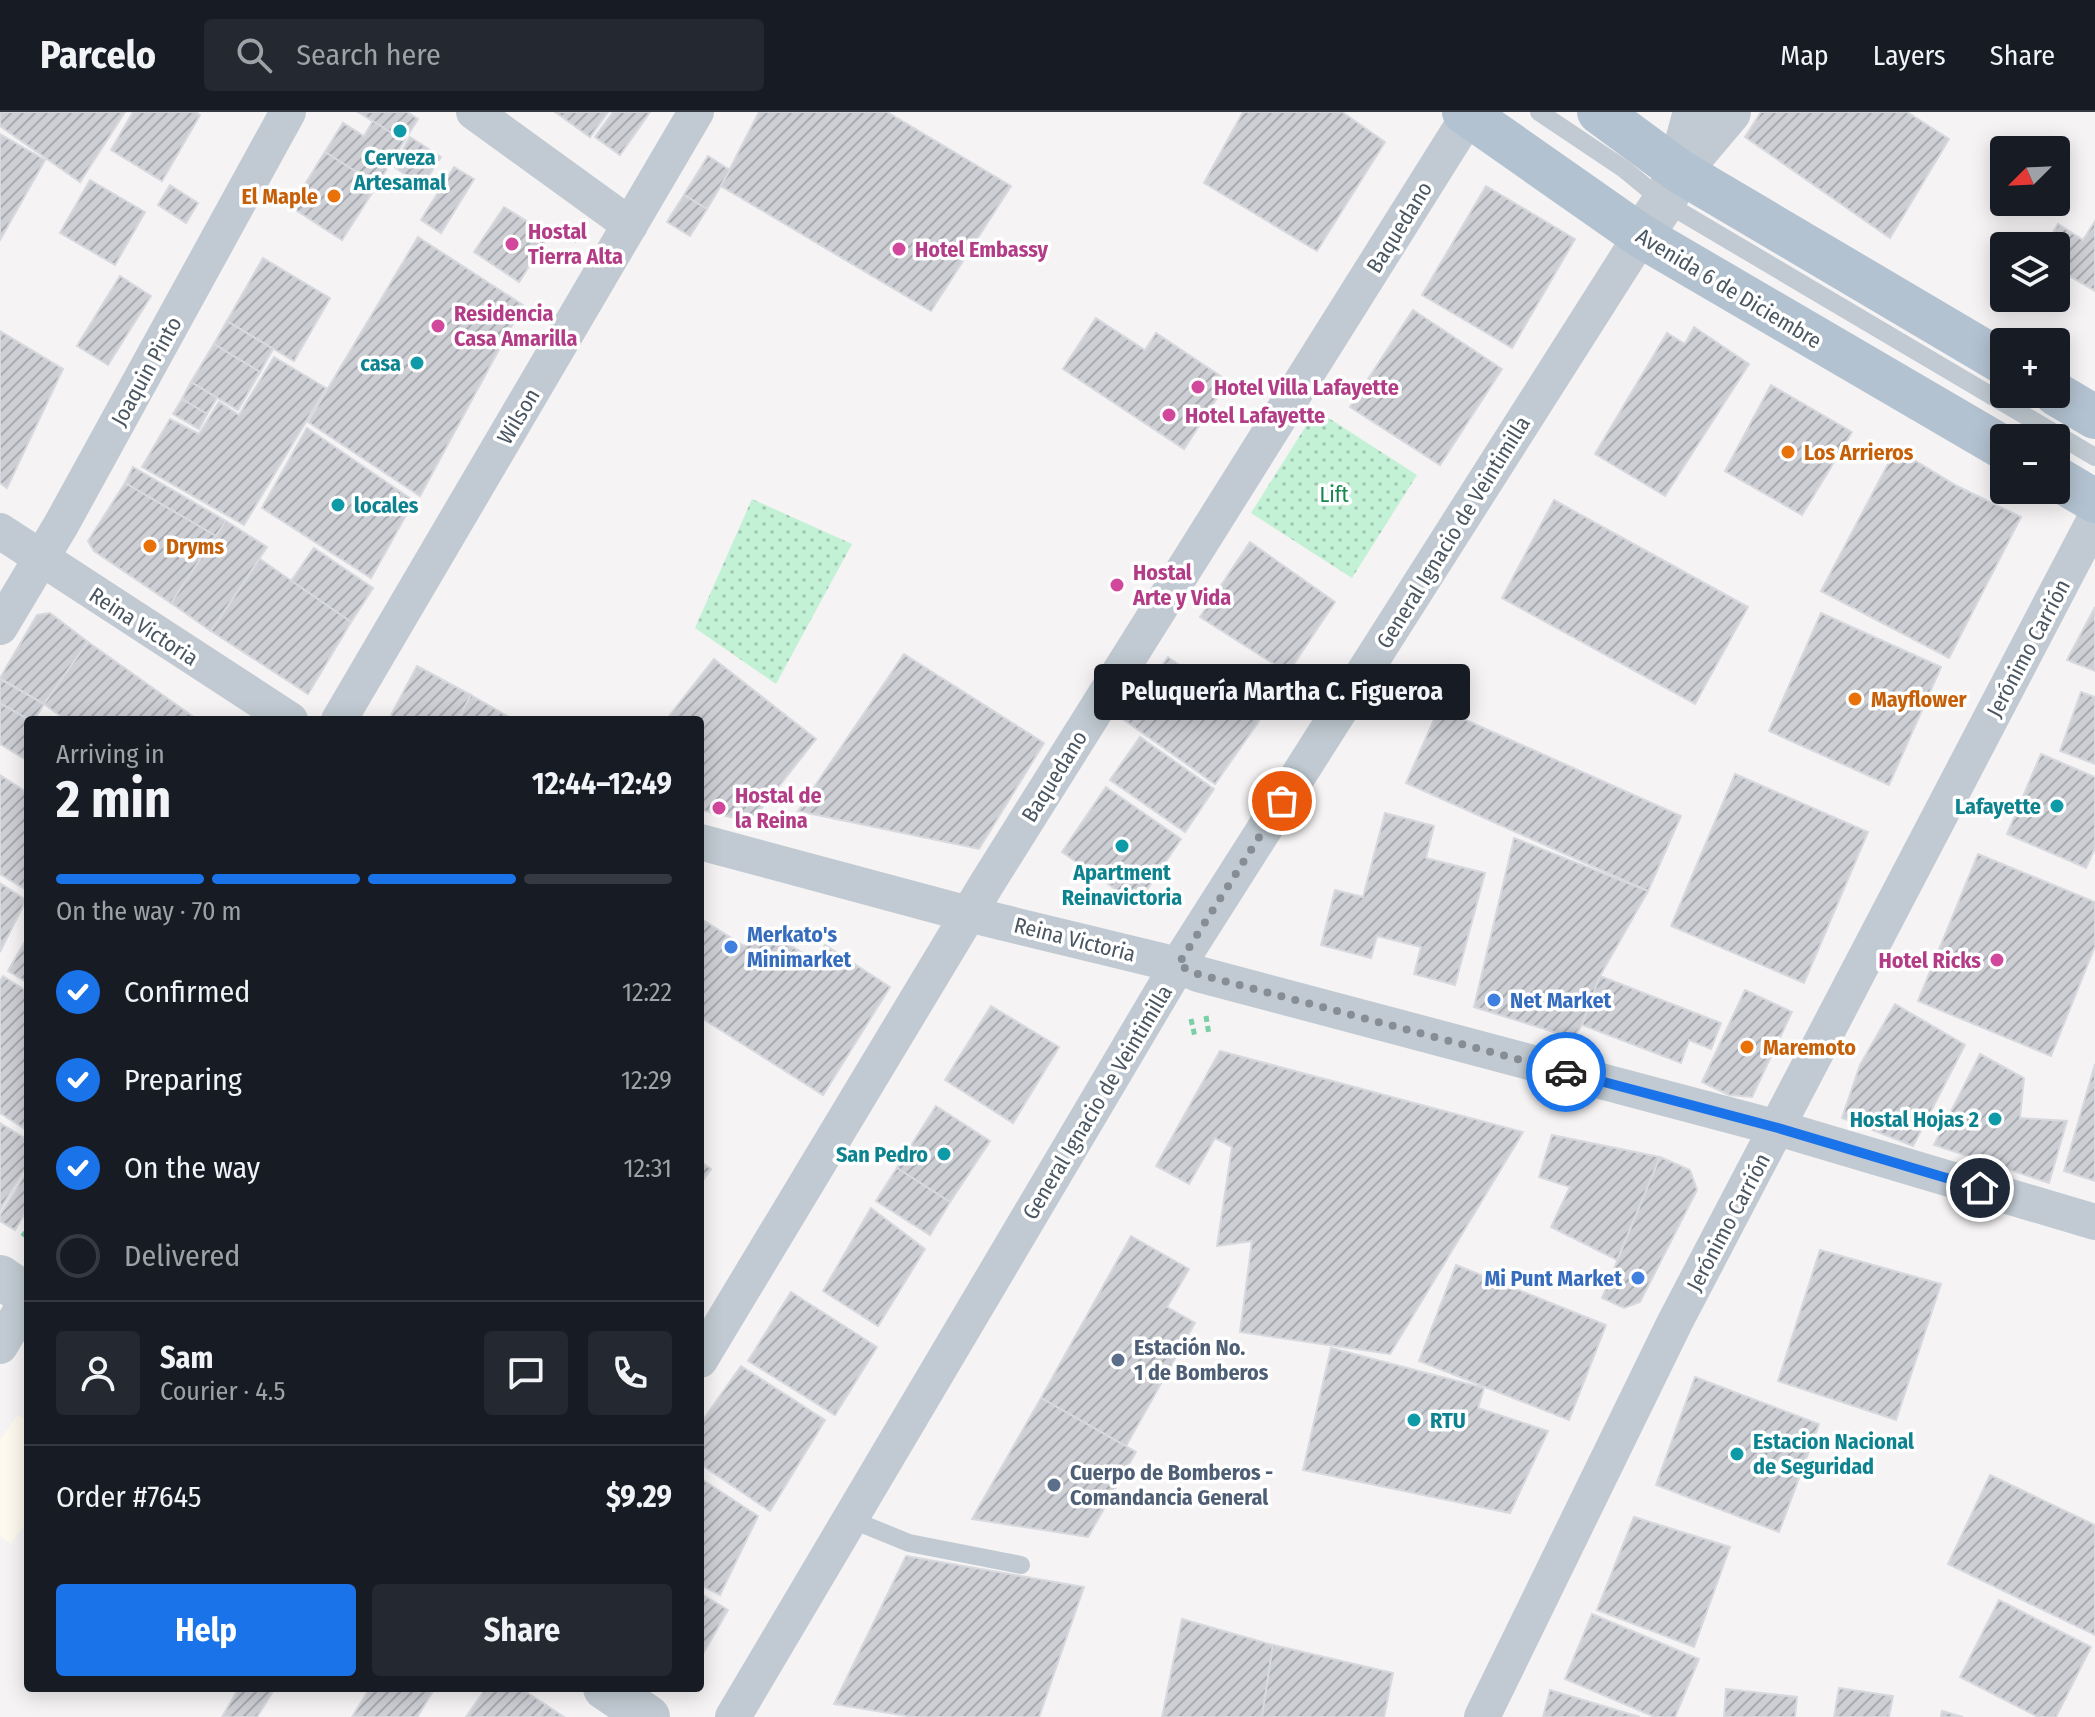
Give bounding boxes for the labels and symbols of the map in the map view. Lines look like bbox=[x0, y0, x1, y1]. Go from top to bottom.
marker: Cerveza Artesamal bbox=[391, 122, 409, 140]
north arrow bbox=[1990, 136, 2070, 216]
place label: Cerveza Artesamal bbox=[353, 144, 447, 196]
street label: Baquedano bbox=[1361, 177, 1438, 278]
place label: El Maple bbox=[241, 183, 318, 210]
marker: El Maple bbox=[325, 187, 343, 205]
place label: Hostal Tierra Alta bbox=[528, 218, 623, 270]
street label: Avenida 6 de Diciembre bbox=[1631, 222, 1826, 355]
marker: Hostal Tierra Alta bbox=[503, 235, 521, 253]
place label: Hotel Embassy bbox=[915, 236, 1048, 263]
marker: Hotel Embassy bbox=[890, 240, 908, 258]
place label: Residencia Casa Amarilla bbox=[454, 300, 577, 352]
street label: Joaquin Pinto bbox=[105, 312, 188, 431]
marker: Residencia Casa Amarilla bbox=[429, 317, 447, 335]
place label: casa bbox=[360, 350, 401, 377]
marker: casa bbox=[408, 354, 426, 372]
place label: Hotel Villa Lafayette bbox=[1214, 374, 1399, 401]
marker: Hotel Villa Lafayette bbox=[1189, 378, 1207, 396]
street label: Wilson bbox=[491, 383, 546, 449]
place label: Hotel Lafayette bbox=[1185, 402, 1325, 429]
marker: Hotel Lafayette bbox=[1160, 406, 1178, 424]
street label: General Ignacio de Veintimilla bbox=[1371, 411, 1536, 653]
place label: Los Arrieros bbox=[1804, 439, 1914, 466]
marker: Los Arrieros bbox=[1779, 443, 1797, 461]
park label: Lift bbox=[1319, 481, 1349, 508]
place label: locales bbox=[354, 492, 419, 519]
marker: locales bbox=[329, 496, 347, 514]
place label: Dryms bbox=[166, 533, 224, 560]
marker: Dryms bbox=[141, 537, 159, 555]
place label: Hostal Arte y Vida bbox=[1132, 559, 1231, 611]
street label: Jerónimo Carrión bbox=[1981, 575, 2076, 722]
marker: Hostal Arte y Vida bbox=[1108, 576, 1126, 594]
street label: Reina Victoria bbox=[84, 581, 203, 672]
callout: Peluquería Martha C. Figueroa bbox=[1094, 665, 1470, 721]
place label: Mayflower bbox=[1871, 686, 1968, 713]
marker: Mayflower bbox=[1846, 690, 1864, 708]
street label: Baquedano bbox=[1016, 726, 1093, 827]
pin bbox=[1248, 767, 1316, 835]
place label: Hostal de la Reina bbox=[735, 782, 822, 834]
place label: Lafayette bbox=[1955, 793, 2041, 820]
marker: Lafayette bbox=[2048, 797, 2066, 815]
marker: Hostal de la Reina bbox=[710, 799, 728, 817]
marker: Apartment Reinavictoria bbox=[1113, 837, 1131, 855]
place label: Apartment Reinavictoria bbox=[1062, 859, 1182, 911]
street label: Reina Victoria bbox=[1011, 911, 1138, 968]
place label: Merkato's Minimarket bbox=[747, 921, 852, 973]
marker: Merkato's Minimarket bbox=[722, 938, 740, 956]
place label: Hotel Ricks bbox=[1879, 947, 1981, 974]
marker: Hotel Ricks bbox=[1988, 951, 2006, 969]
street label: General Ignacio de Veintimilla bbox=[1017, 980, 1178, 1224]
place label: Net Market bbox=[1510, 987, 1612, 1014]
marker: Net Market bbox=[1485, 991, 1503, 1009]
courier bbox=[1526, 1032, 1606, 1112]
place label: Maremoto bbox=[1763, 1034, 1856, 1061]
marker: Maremoto bbox=[1738, 1038, 1756, 1056]
place label: Hostal Hojas 2 bbox=[1850, 1106, 1979, 1133]
marker: Hostal Hojas 2 bbox=[1986, 1110, 2004, 1128]
place label: San Pedro bbox=[836, 1141, 928, 1168]
marker: San Pedro bbox=[935, 1145, 953, 1163]
street label: Jerónimo Carrión bbox=[1681, 1149, 1776, 1296]
pin bbox=[1946, 1154, 2014, 1222]
place label: Mi Punt Market bbox=[1484, 1265, 1622, 1292]
marker: Mi Punt Market bbox=[1629, 1269, 1647, 1287]
place label: Estación No. 1 de Bomberos bbox=[1134, 1334, 1269, 1386]
marker: Estación No. 1 de Bomberos bbox=[1109, 1351, 1127, 1369]
place label: RTU bbox=[1430, 1407, 1466, 1434]
marker: RTU bbox=[1405, 1411, 1423, 1429]
place label: Estacion Nacional de Seguridad bbox=[1753, 1428, 1915, 1480]
marker: Estacion Nacional de Seguridad bbox=[1728, 1445, 1746, 1463]
place label: Cuerpo de Bomberos - Comandancia General bbox=[1070, 1459, 1273, 1511]
marker: Cuerpo de Bomberos - Comandancia General bbox=[1045, 1476, 1063, 1494]

